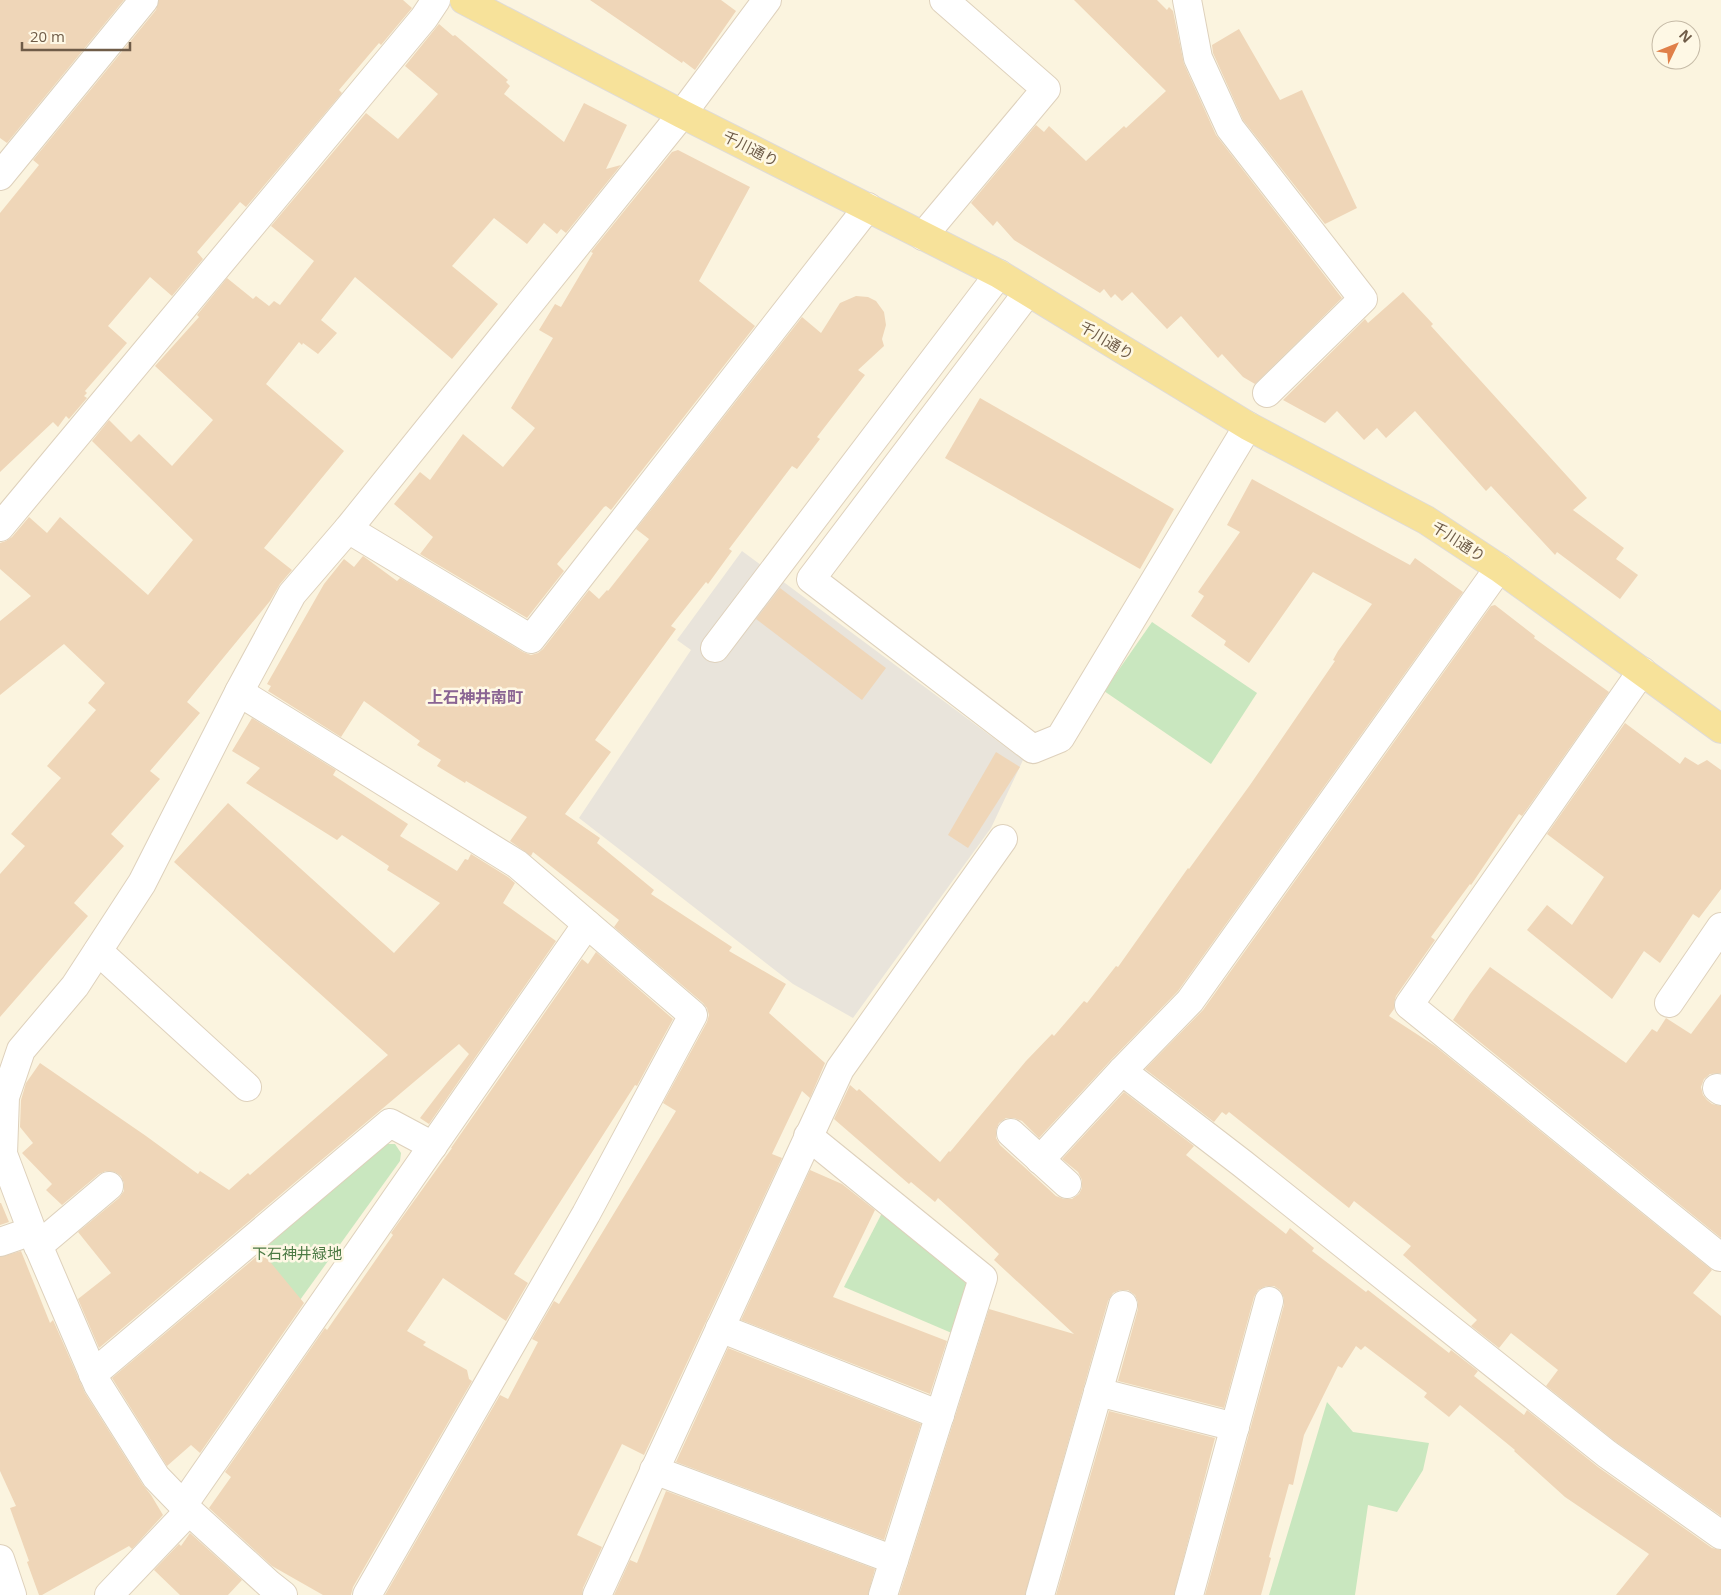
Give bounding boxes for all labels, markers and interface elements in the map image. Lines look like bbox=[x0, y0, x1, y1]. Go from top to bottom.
scale bar bbox=[22, 20, 130, 52]
north arrow bbox=[1651, 20, 1701, 70]
text: N bbox=[1675, 25, 1697, 46]
text: 20 m bbox=[30, 26, 65, 46]
street label: 千川通り bbox=[720, 125, 782, 171]
street label: 千川通り bbox=[1076, 316, 1138, 364]
street label: 千川通り bbox=[1428, 516, 1490, 566]
district label: 上石神井南町 bbox=[427, 686, 523, 708]
park label: 下石神井緑地 bbox=[252, 1243, 342, 1263]

